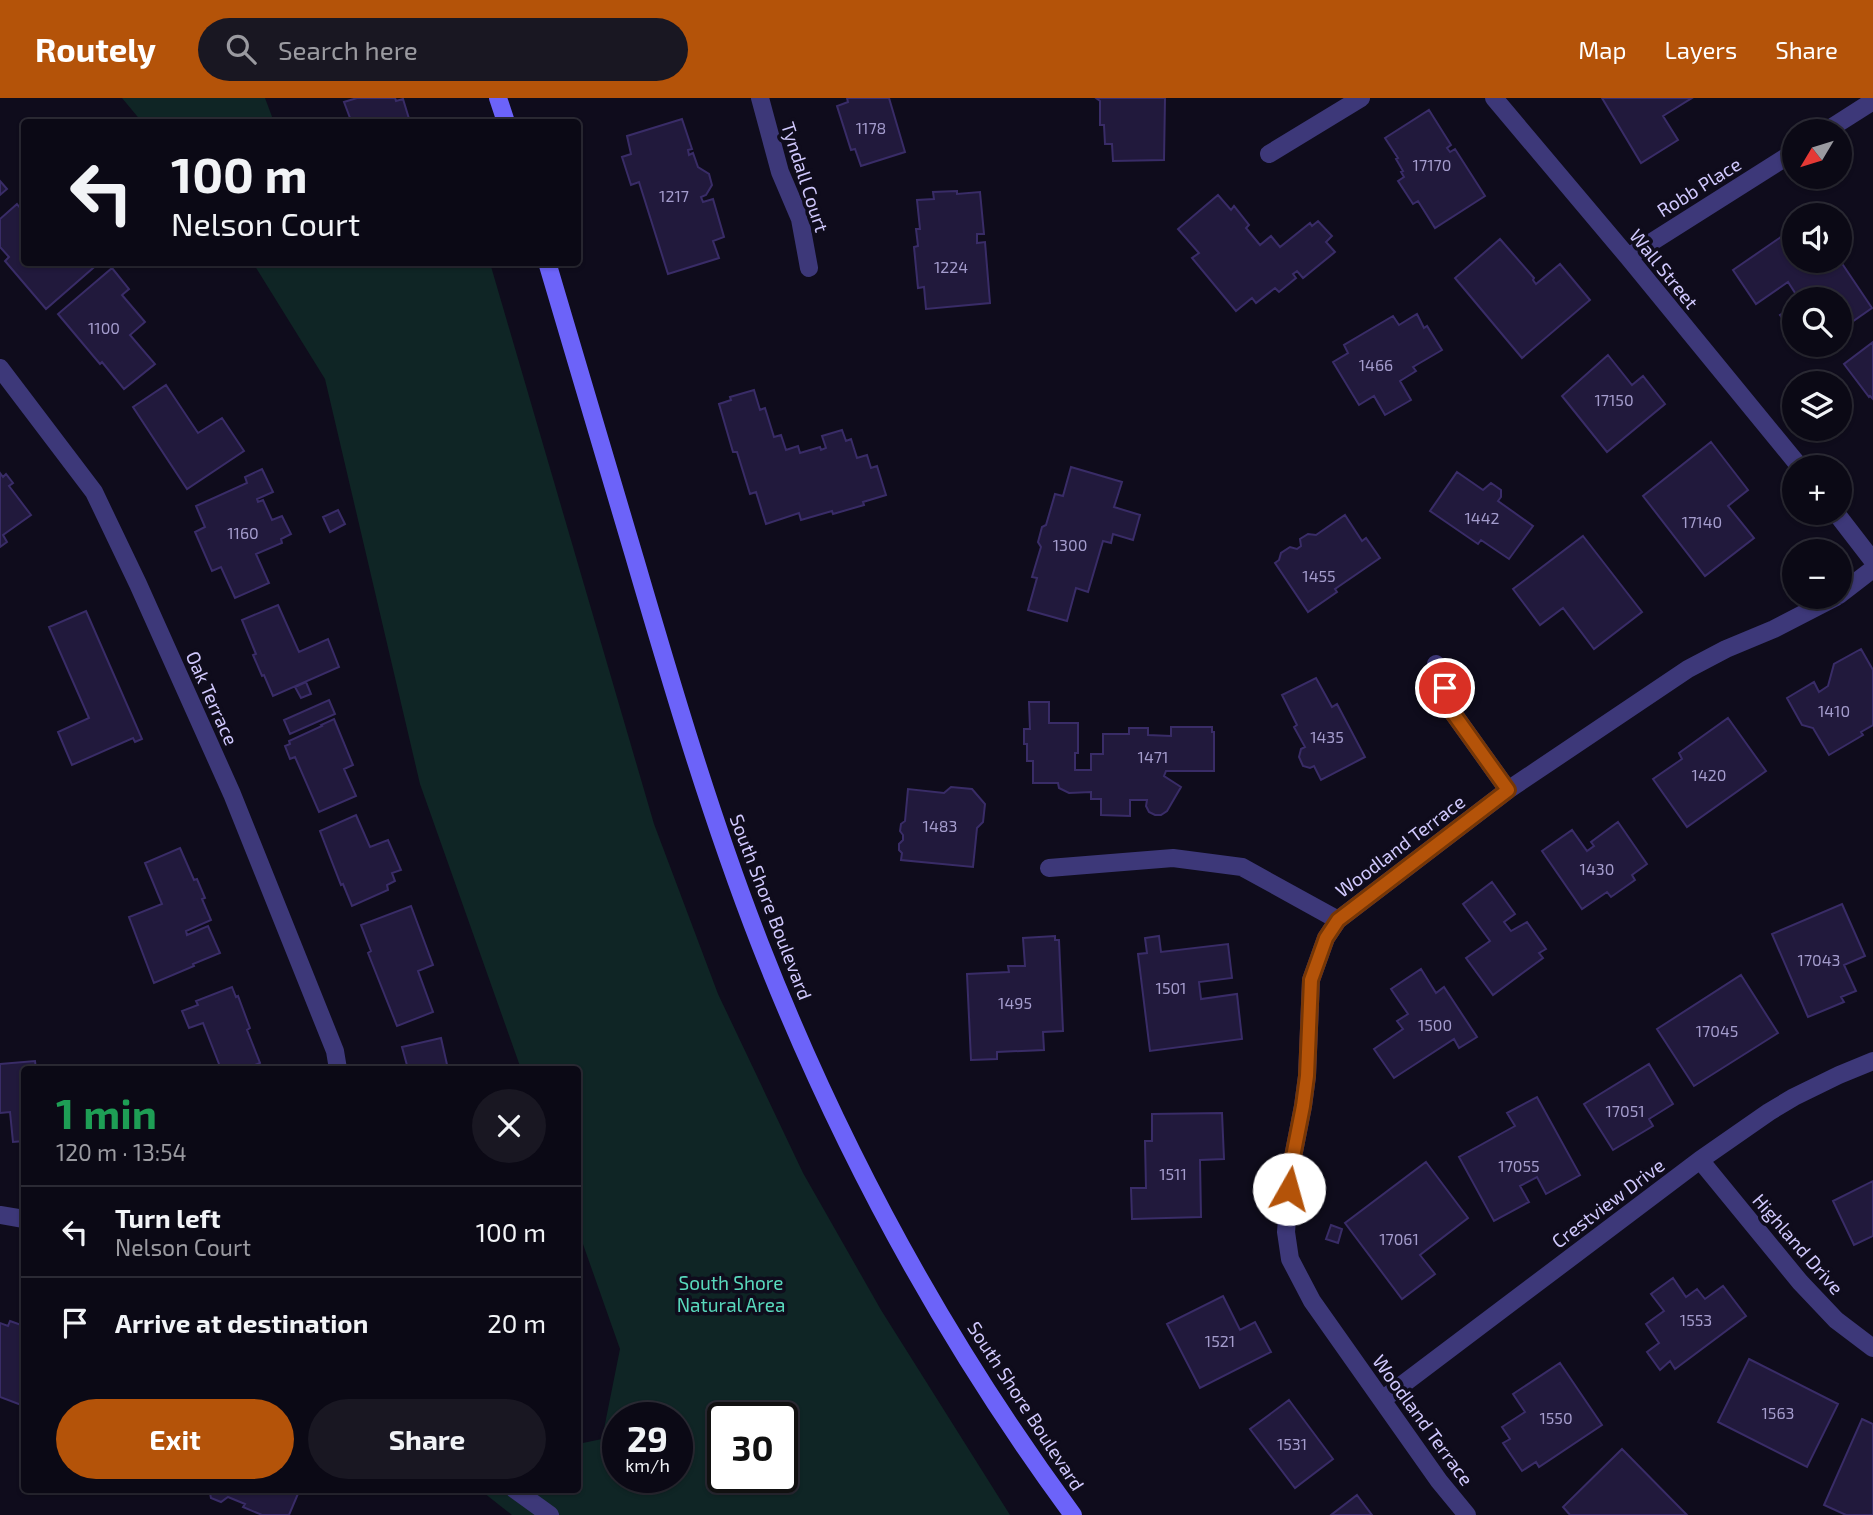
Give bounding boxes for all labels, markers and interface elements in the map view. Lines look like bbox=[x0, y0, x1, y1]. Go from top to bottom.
search box bbox=[198, 18, 688, 81]
text: Routely bbox=[35, 29, 156, 69]
icon: search bbox=[222, 30, 260, 68]
text: Search here bbox=[278, 34, 418, 65]
text: Map bbox=[1578, 35, 1626, 64]
text: Layers bbox=[1664, 35, 1737, 64]
text: Share bbox=[1775, 35, 1838, 64]
house number: 1178 bbox=[856, 118, 886, 137]
street label: Tyndall Court bbox=[777, 119, 834, 235]
north arrow bbox=[1782, 119, 1852, 189]
map controls bbox=[1782, 119, 1852, 609]
text: 100 m bbox=[171, 144, 308, 203]
icon: left bbox=[56, 147, 147, 238]
street label: Robb Place bbox=[1652, 152, 1745, 221]
house number: 17170 bbox=[1413, 155, 1451, 174]
house number: 1217 bbox=[659, 186, 689, 205]
button: sound bbox=[1782, 203, 1852, 273]
text: Nelson Court bbox=[171, 204, 360, 242]
street label: Wall Street bbox=[1625, 224, 1704, 313]
house number: 1224 bbox=[934, 257, 968, 276]
button: search bbox=[1782, 287, 1852, 357]
house number: 1100 bbox=[88, 318, 120, 337]
house number: 1466 bbox=[1359, 355, 1393, 374]
button: layers bbox=[1782, 371, 1852, 441]
house number: 17150 bbox=[1594, 390, 1634, 409]
button: + bbox=[1782, 455, 1852, 525]
house number: 1442 bbox=[1464, 508, 1500, 527]
house number: 17140 bbox=[1682, 512, 1722, 531]
house number: 1160 bbox=[227, 523, 259, 542]
house number: 1300 bbox=[1053, 535, 1087, 554]
button: − bbox=[1782, 539, 1852, 609]
house number: 1455 bbox=[1302, 566, 1336, 585]
street label: Oak Terrace bbox=[182, 647, 243, 748]
pin bbox=[1415, 658, 1475, 718]
icon: arrive bbox=[1426, 669, 1464, 707]
house number: 1410 bbox=[1818, 701, 1850, 720]
house number: 1435 bbox=[1310, 727, 1344, 746]
house number: 1471 bbox=[1138, 747, 1168, 766]
house number: 1420 bbox=[1692, 765, 1726, 784]
street label: Woodland Terrace bbox=[1330, 789, 1469, 902]
street label: South Shore Boulevard bbox=[725, 811, 818, 1003]
house number: 1483 bbox=[923, 816, 957, 835]
house number: 1430 bbox=[1580, 859, 1614, 878]
house number: 17043 bbox=[1798, 950, 1840, 969]
house number: 1501 bbox=[1156, 978, 1186, 997]
house number: 1495 bbox=[998, 993, 1032, 1012]
house number: 1500 bbox=[1418, 1015, 1452, 1034]
house number: 17045 bbox=[1696, 1021, 1738, 1040]
text: 1 min bbox=[56, 1087, 157, 1137]
button: close bbox=[472, 1089, 546, 1163]
house number: 17051 bbox=[1605, 1101, 1645, 1120]
text: 120 m · 13:54 bbox=[56, 1138, 187, 1166]
position arrow bbox=[1252, 1152, 1326, 1226]
street label: Crestview Drive bbox=[1547, 1153, 1668, 1252]
house number: 17055 bbox=[1498, 1156, 1540, 1175]
house number: 1511 bbox=[1159, 1164, 1187, 1183]
street label: Highland Drive bbox=[1748, 1188, 1849, 1299]
text: Turn left bbox=[115, 1202, 221, 1233]
icon: left bbox=[56, 1213, 94, 1251]
text: 100 m bbox=[476, 1216, 546, 1247]
house number: 17061 bbox=[1379, 1229, 1419, 1248]
text: Nelson Court bbox=[115, 1233, 251, 1261]
park label: South Shore Natural Area bbox=[677, 1271, 785, 1316]
icon: arrive bbox=[56, 1304, 94, 1342]
text: Arrive at destination bbox=[115, 1307, 368, 1338]
text: 20 m bbox=[487, 1307, 546, 1338]
house number: 1553 bbox=[1680, 1310, 1712, 1329]
street label: South Shore Boulevard bbox=[963, 1317, 1090, 1495]
house number: 1521 bbox=[1205, 1331, 1235, 1350]
street label: Woodland Terrace bbox=[1368, 1350, 1479, 1490]
button: Exit bbox=[56, 1399, 294, 1479]
button: Share bbox=[308, 1399, 546, 1479]
speed limit sign: 30 bbox=[707, 1402, 798, 1493]
house number: 1563 bbox=[1762, 1403, 1795, 1422]
house number: 1550 bbox=[1539, 1408, 1573, 1427]
text: 29 bbox=[627, 1417, 668, 1459]
house number: 1531 bbox=[1277, 1434, 1307, 1453]
text: km/h bbox=[625, 1454, 670, 1476]

